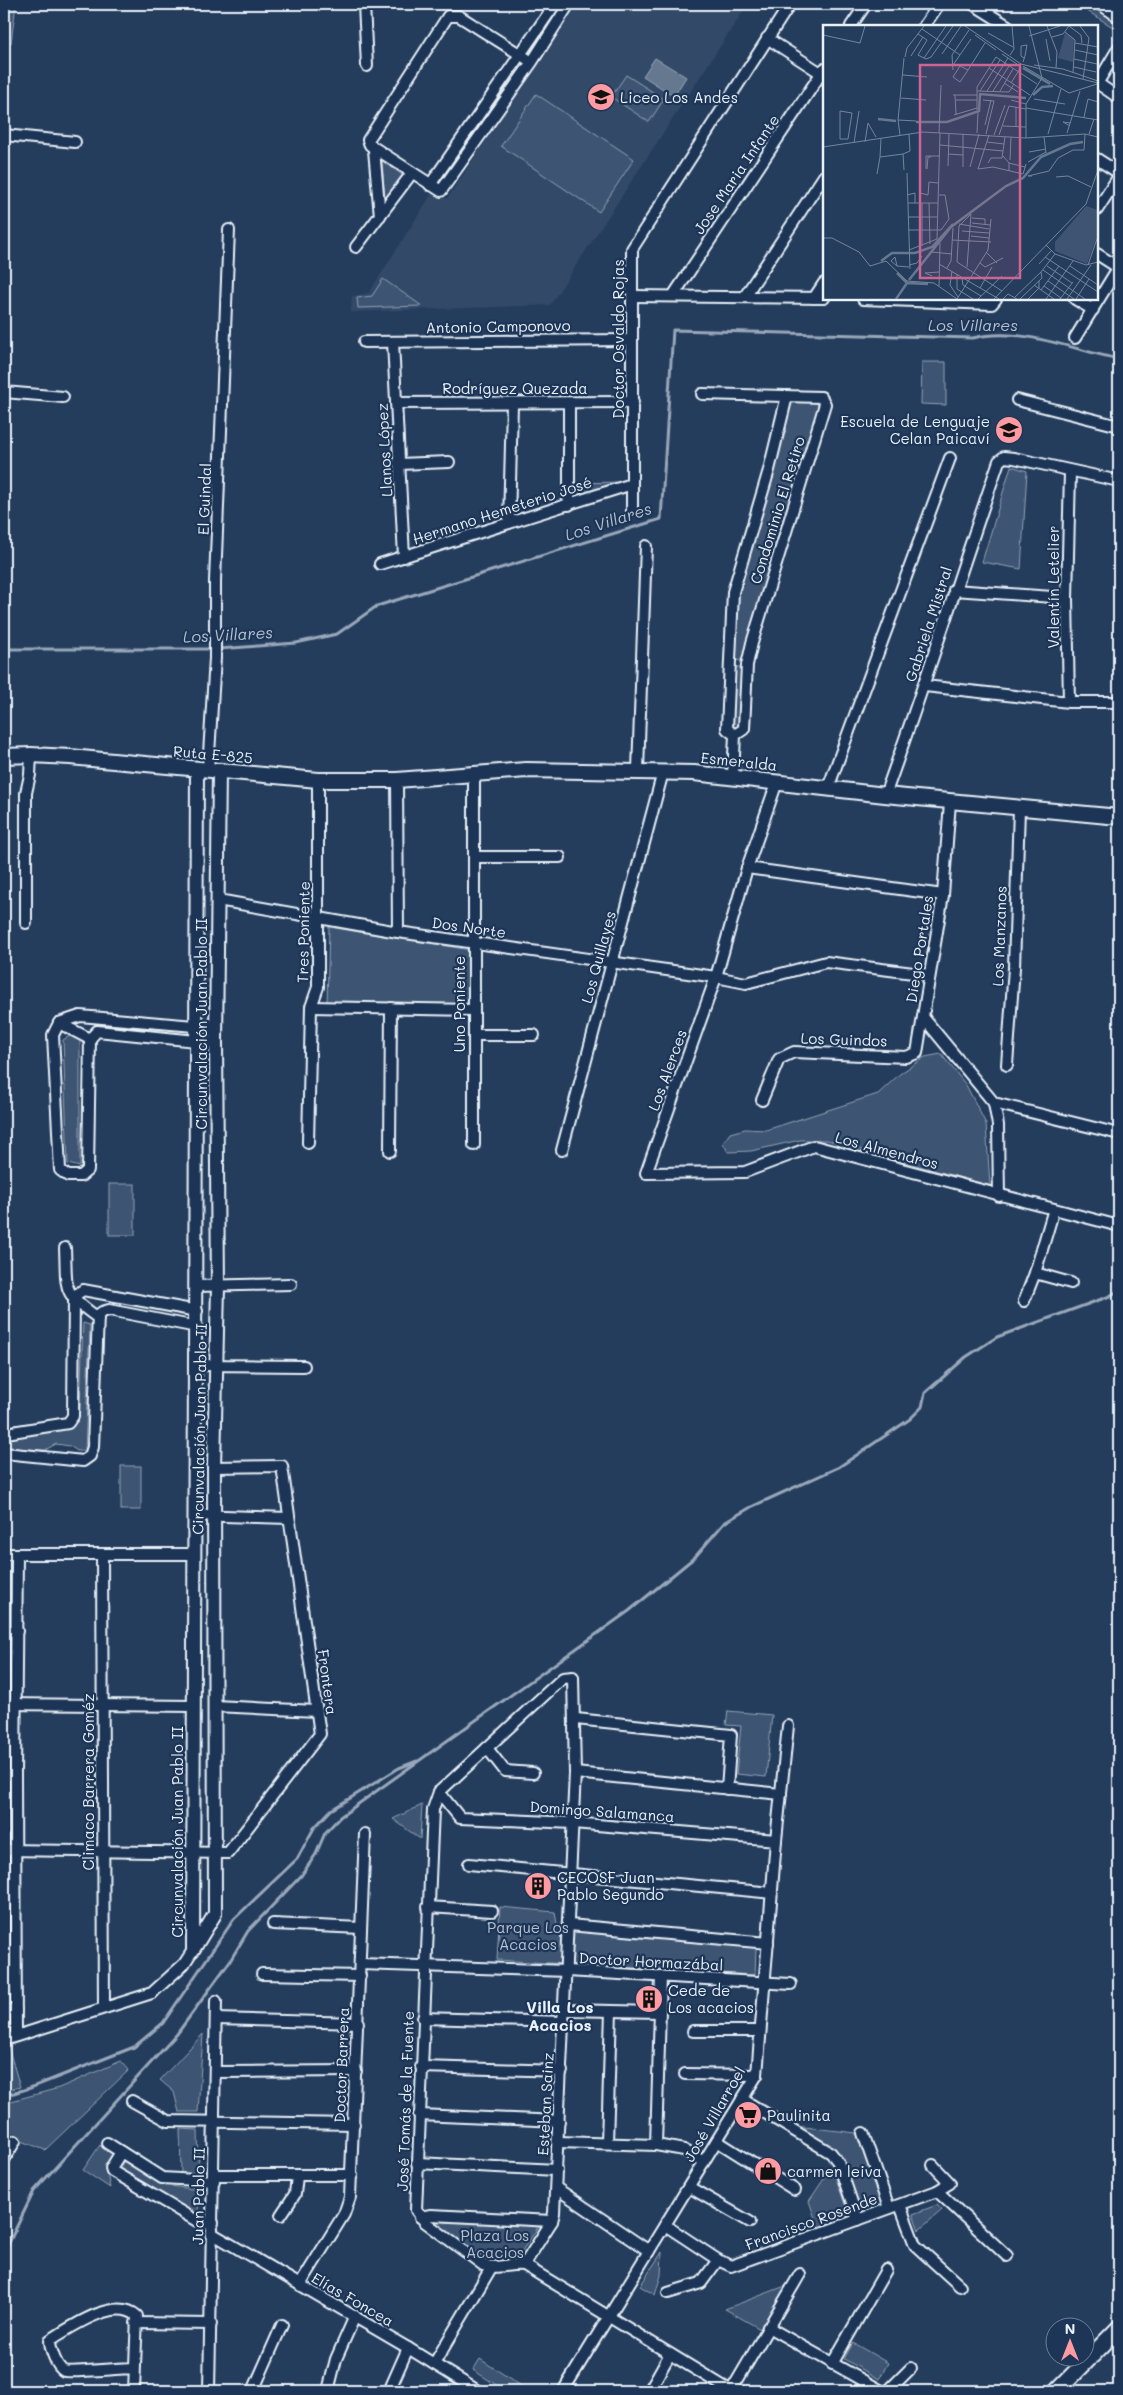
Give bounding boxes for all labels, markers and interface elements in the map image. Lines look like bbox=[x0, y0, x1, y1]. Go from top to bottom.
inset map bbox=[823, 25, 1098, 300]
school or university icon: Liceo Los Andes bbox=[586, 82, 616, 112]
place label: Liceo Los Andes bbox=[620, 87, 738, 107]
street label: Jose Maria Infante bbox=[688, 110, 784, 238]
street label: Doctor Osvaldo Rojas bbox=[608, 259, 628, 419]
water label: Los Villares bbox=[928, 314, 1018, 335]
street label: Antonio Camponovo bbox=[425, 315, 571, 337]
street label: Rodríguez Quezada bbox=[442, 378, 588, 398]
street label: Llanos López bbox=[372, 403, 396, 497]
place label: Escuela de Lenguaje Celan Paicaví bbox=[840, 411, 990, 448]
school or university icon: Escuela de Lenguaje Celan Paicaví bbox=[994, 415, 1024, 445]
street label: Condominio El Retiro bbox=[745, 434, 809, 586]
street label: El Guindal bbox=[193, 463, 215, 535]
street label: Hermano Hemeterio José bbox=[410, 472, 594, 548]
water label: Los Villares bbox=[562, 497, 654, 545]
street label: Valentín Letelier bbox=[1043, 525, 1063, 649]
street label: Gabriela Mistral bbox=[900, 564, 956, 684]
water label: Los Villares bbox=[182, 621, 274, 647]
street label: Ruta E-825 bbox=[172, 741, 254, 767]
street label: Esmeralda bbox=[700, 747, 778, 775]
street label: Tres Poniente bbox=[292, 881, 314, 983]
street label: Los Manzanos bbox=[987, 885, 1011, 987]
street label: Diego Portales bbox=[901, 894, 937, 1004]
street label: Los Quillayes bbox=[576, 909, 620, 1005]
street label: Dos Norte bbox=[431, 912, 507, 942]
street label: Circunvalación Juan Pablo II bbox=[191, 918, 211, 1130]
street label: Uno Poniente bbox=[449, 956, 469, 1052]
street label: Los Alerces bbox=[643, 1027, 691, 1113]
street label: Los Guindos bbox=[800, 1027, 888, 1051]
street label: Los Almendros bbox=[833, 1127, 941, 1173]
street label: Circunvalación Juan Pablo II bbox=[187, 1323, 211, 1535]
street label: Frontera bbox=[314, 1648, 342, 1716]
street label: Climaco Barrera Goméz bbox=[78, 1693, 98, 1871]
street label: Circunvalación Juan Pablo II bbox=[167, 1726, 187, 1938]
street label: Domingo Salamanca bbox=[529, 1796, 675, 1826]
place label: CECOSF Juan Pablo Segundo bbox=[557, 1867, 664, 1904]
building icon: CECOSF Juan Pablo Segundo bbox=[523, 1871, 553, 1901]
park label: Parque Los Acacios bbox=[487, 1917, 569, 1954]
street label: Doctor Hormazábal bbox=[578, 1947, 724, 1975]
place label: Cede de Los acacios bbox=[668, 1980, 754, 2017]
building icon: Cede de Los acacios bbox=[634, 1984, 664, 2014]
district label: Villa Los Acacios bbox=[526, 1996, 594, 2035]
street label: Doctor Barrera bbox=[329, 2007, 353, 2123]
street label: José Tomás de la Fuente bbox=[392, 2010, 418, 2192]
street label: Esteban Sainz bbox=[532, 2052, 558, 2156]
street label: José Villarroel bbox=[679, 2063, 749, 2165]
supermarket icon: Paulinita bbox=[733, 2100, 763, 2130]
place label: Paulinita bbox=[767, 2105, 831, 2125]
street label: Juan Pablo II bbox=[187, 2147, 209, 2245]
shop icon: carmen leiva bbox=[753, 2156, 783, 2186]
place label: carmen leiva bbox=[787, 2161, 882, 2181]
street label: Francisco Rosende bbox=[742, 2188, 880, 2254]
park label: Plaza Los Acacios bbox=[461, 2225, 529, 2262]
street label: Elías Foncea bbox=[308, 2267, 398, 2331]
north arrow bbox=[1046, 2318, 1096, 2368]
text: N bbox=[1065, 2319, 1075, 2338]

